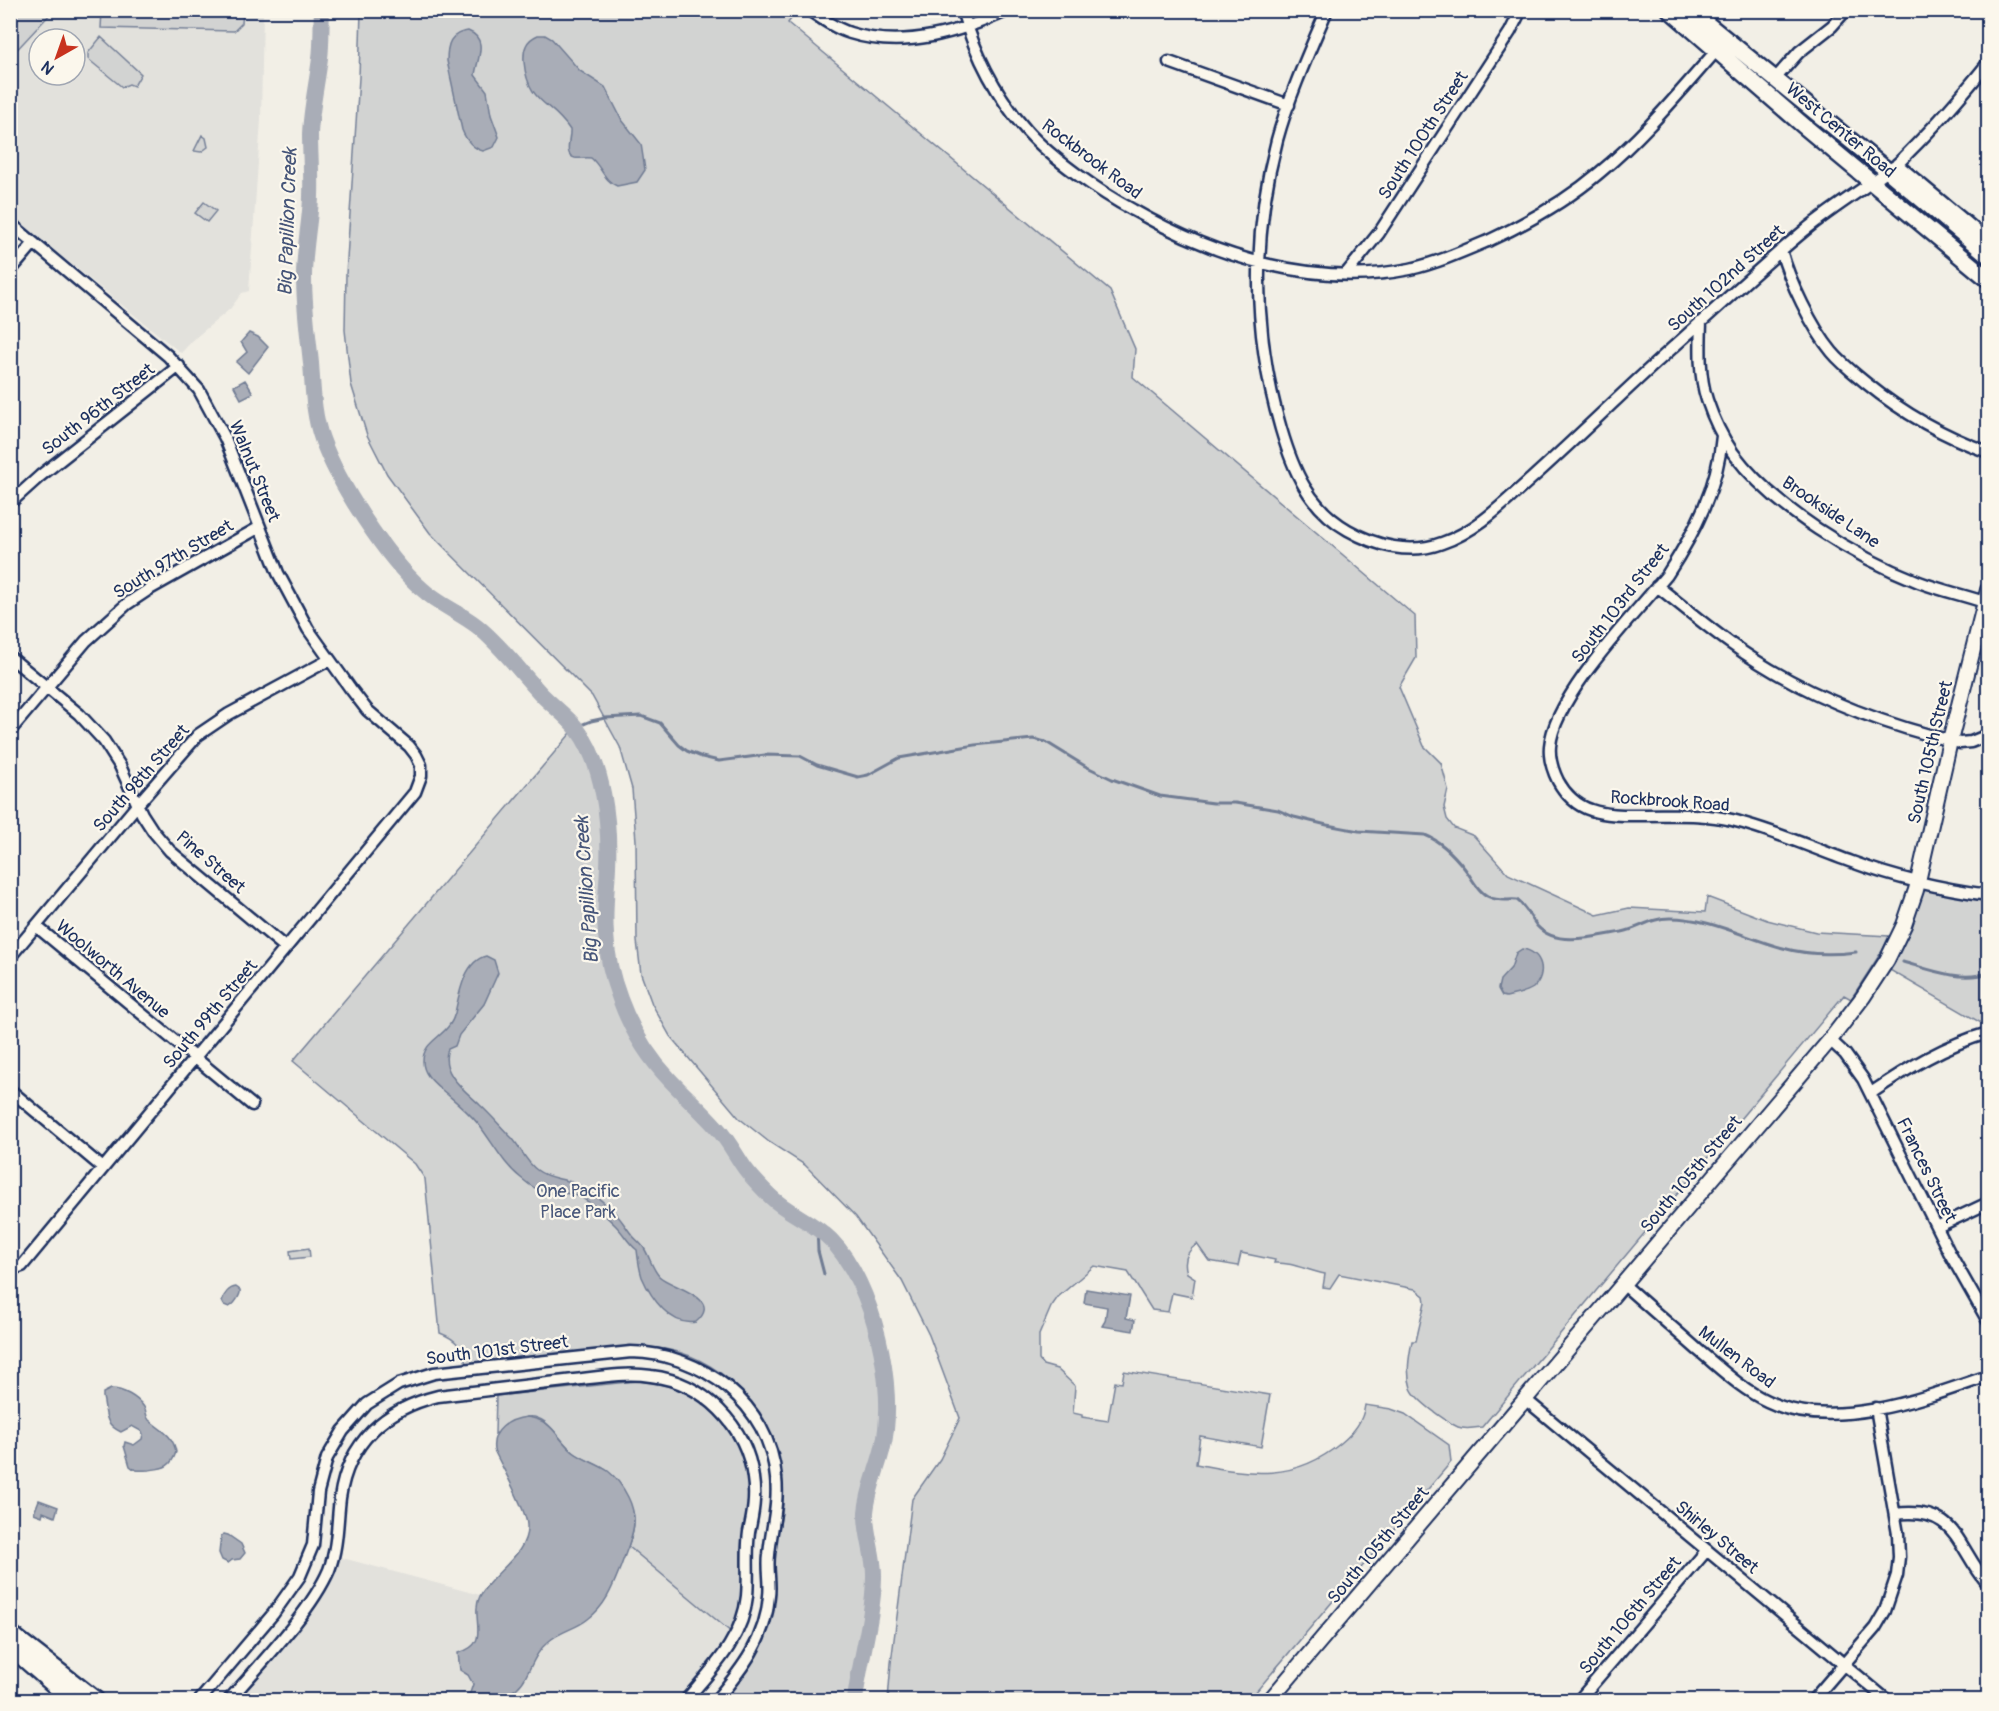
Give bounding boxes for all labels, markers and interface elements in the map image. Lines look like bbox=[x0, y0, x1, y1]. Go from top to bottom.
north arrow bbox=[27, 27, 87, 87]
text: N bbox=[37, 56, 59, 79]
street label: South 100th Street bbox=[1373, 66, 1474, 204]
street label: West Center Road bbox=[1781, 78, 1900, 183]
street label: Rockbrook Road bbox=[1037, 114, 1146, 205]
water label: Big Papillion Creek bbox=[272, 146, 303, 297]
street label: South 102nd Street bbox=[1663, 219, 1790, 337]
street label: South 96th Street bbox=[37, 358, 160, 461]
street label: Walnut Street bbox=[224, 417, 286, 526]
street label: Brookside Lane bbox=[1777, 471, 1884, 554]
street label: South 97th Street bbox=[109, 514, 238, 604]
street label: South 103rd Street bbox=[1566, 538, 1675, 668]
street label: South 105th Street bbox=[1903, 678, 1958, 826]
street label: South 98th Street bbox=[88, 719, 195, 837]
street label: Rockbrook Road bbox=[1609, 786, 1730, 817]
water label: Big Papillion Creek bbox=[569, 814, 604, 965]
street label: Pine Street bbox=[171, 826, 251, 899]
street label: Woolworth Avenue bbox=[51, 915, 175, 1024]
street label: South 99th Street bbox=[158, 954, 263, 1074]
street label: South 105th Street bbox=[1636, 1110, 1748, 1238]
street label: Frances Street bbox=[1891, 1114, 1962, 1227]
park label: One Pacific Place Park bbox=[536, 1180, 620, 1224]
street label: Mullen Road bbox=[1694, 1321, 1780, 1394]
street label: South 101st Street bbox=[425, 1330, 570, 1371]
street label: South 105th Street bbox=[1323, 1481, 1435, 1609]
street label: Shirley Street bbox=[1670, 1496, 1764, 1580]
street label: South 106th Street bbox=[1574, 1551, 1687, 1679]

